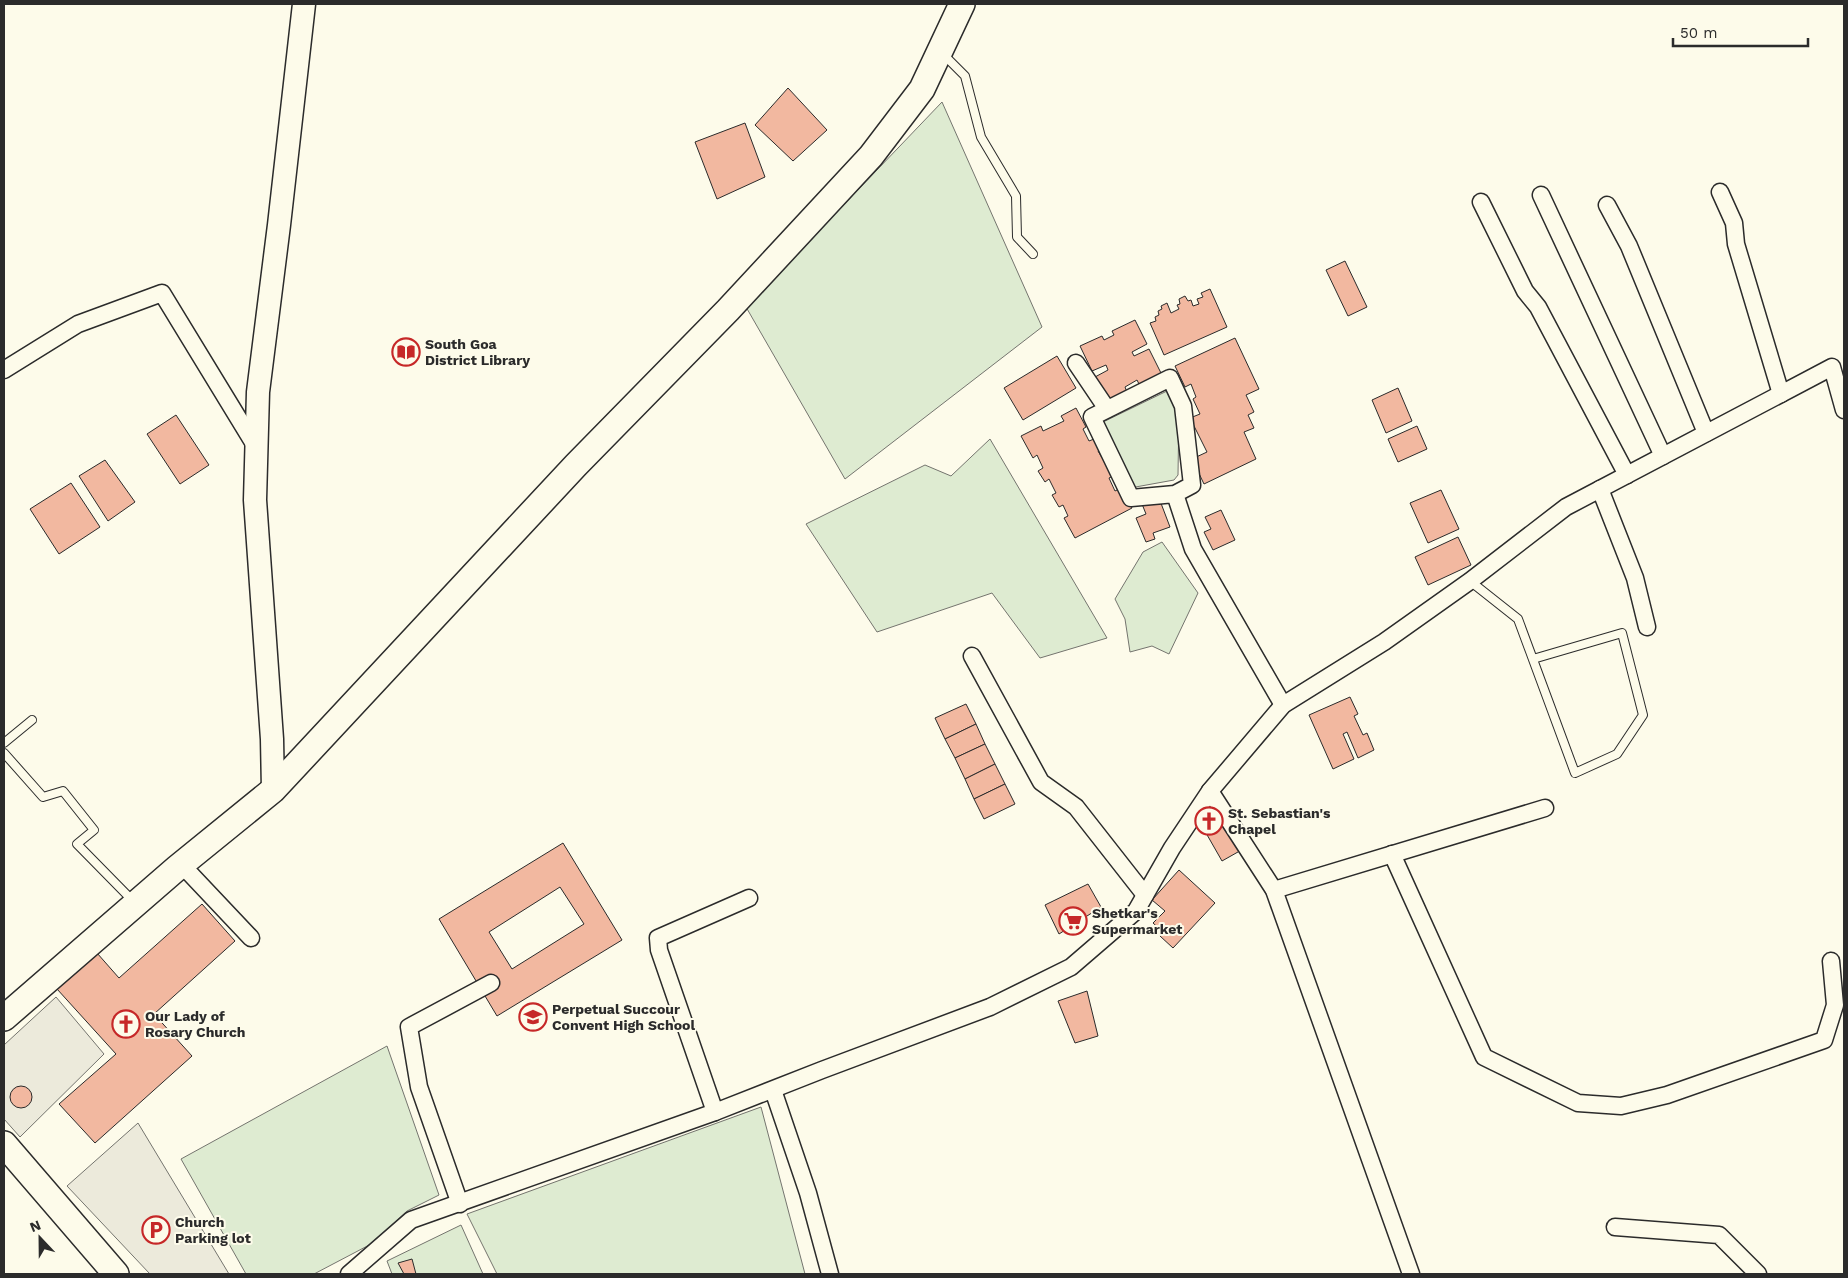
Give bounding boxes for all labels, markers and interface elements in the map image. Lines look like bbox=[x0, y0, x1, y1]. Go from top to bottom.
scale bar bbox=[1673, 15, 1808, 47]
text: 50 m bbox=[1680, 24, 1717, 42]
place label: South Goa District Library bbox=[425, 336, 530, 368]
library icon: South Goa District Library bbox=[391, 337, 421, 367]
place label: St. Sebastian's Chapel bbox=[1228, 805, 1331, 837]
church icon: St. Sebastian's Chapel bbox=[1194, 806, 1224, 836]
place label: Shetkar's Supermarket bbox=[1092, 905, 1182, 937]
supermarket icon: Shetkar's Supermarket bbox=[1058, 906, 1088, 936]
place label: Perpetual Succour Convent High School bbox=[552, 1001, 695, 1033]
school or university icon: Perpetual Succour Convent High School bbox=[518, 1002, 548, 1032]
place label: Our Lady of Rosary Church bbox=[145, 1008, 246, 1040]
church icon: Our Lady of Rosary Church bbox=[111, 1009, 141, 1039]
north arrow bbox=[15, 1213, 65, 1263]
place label: Church Parking lot bbox=[175, 1214, 251, 1246]
parking icon: Church Parking lot bbox=[141, 1215, 171, 1245]
text: N bbox=[27, 1217, 43, 1235]

